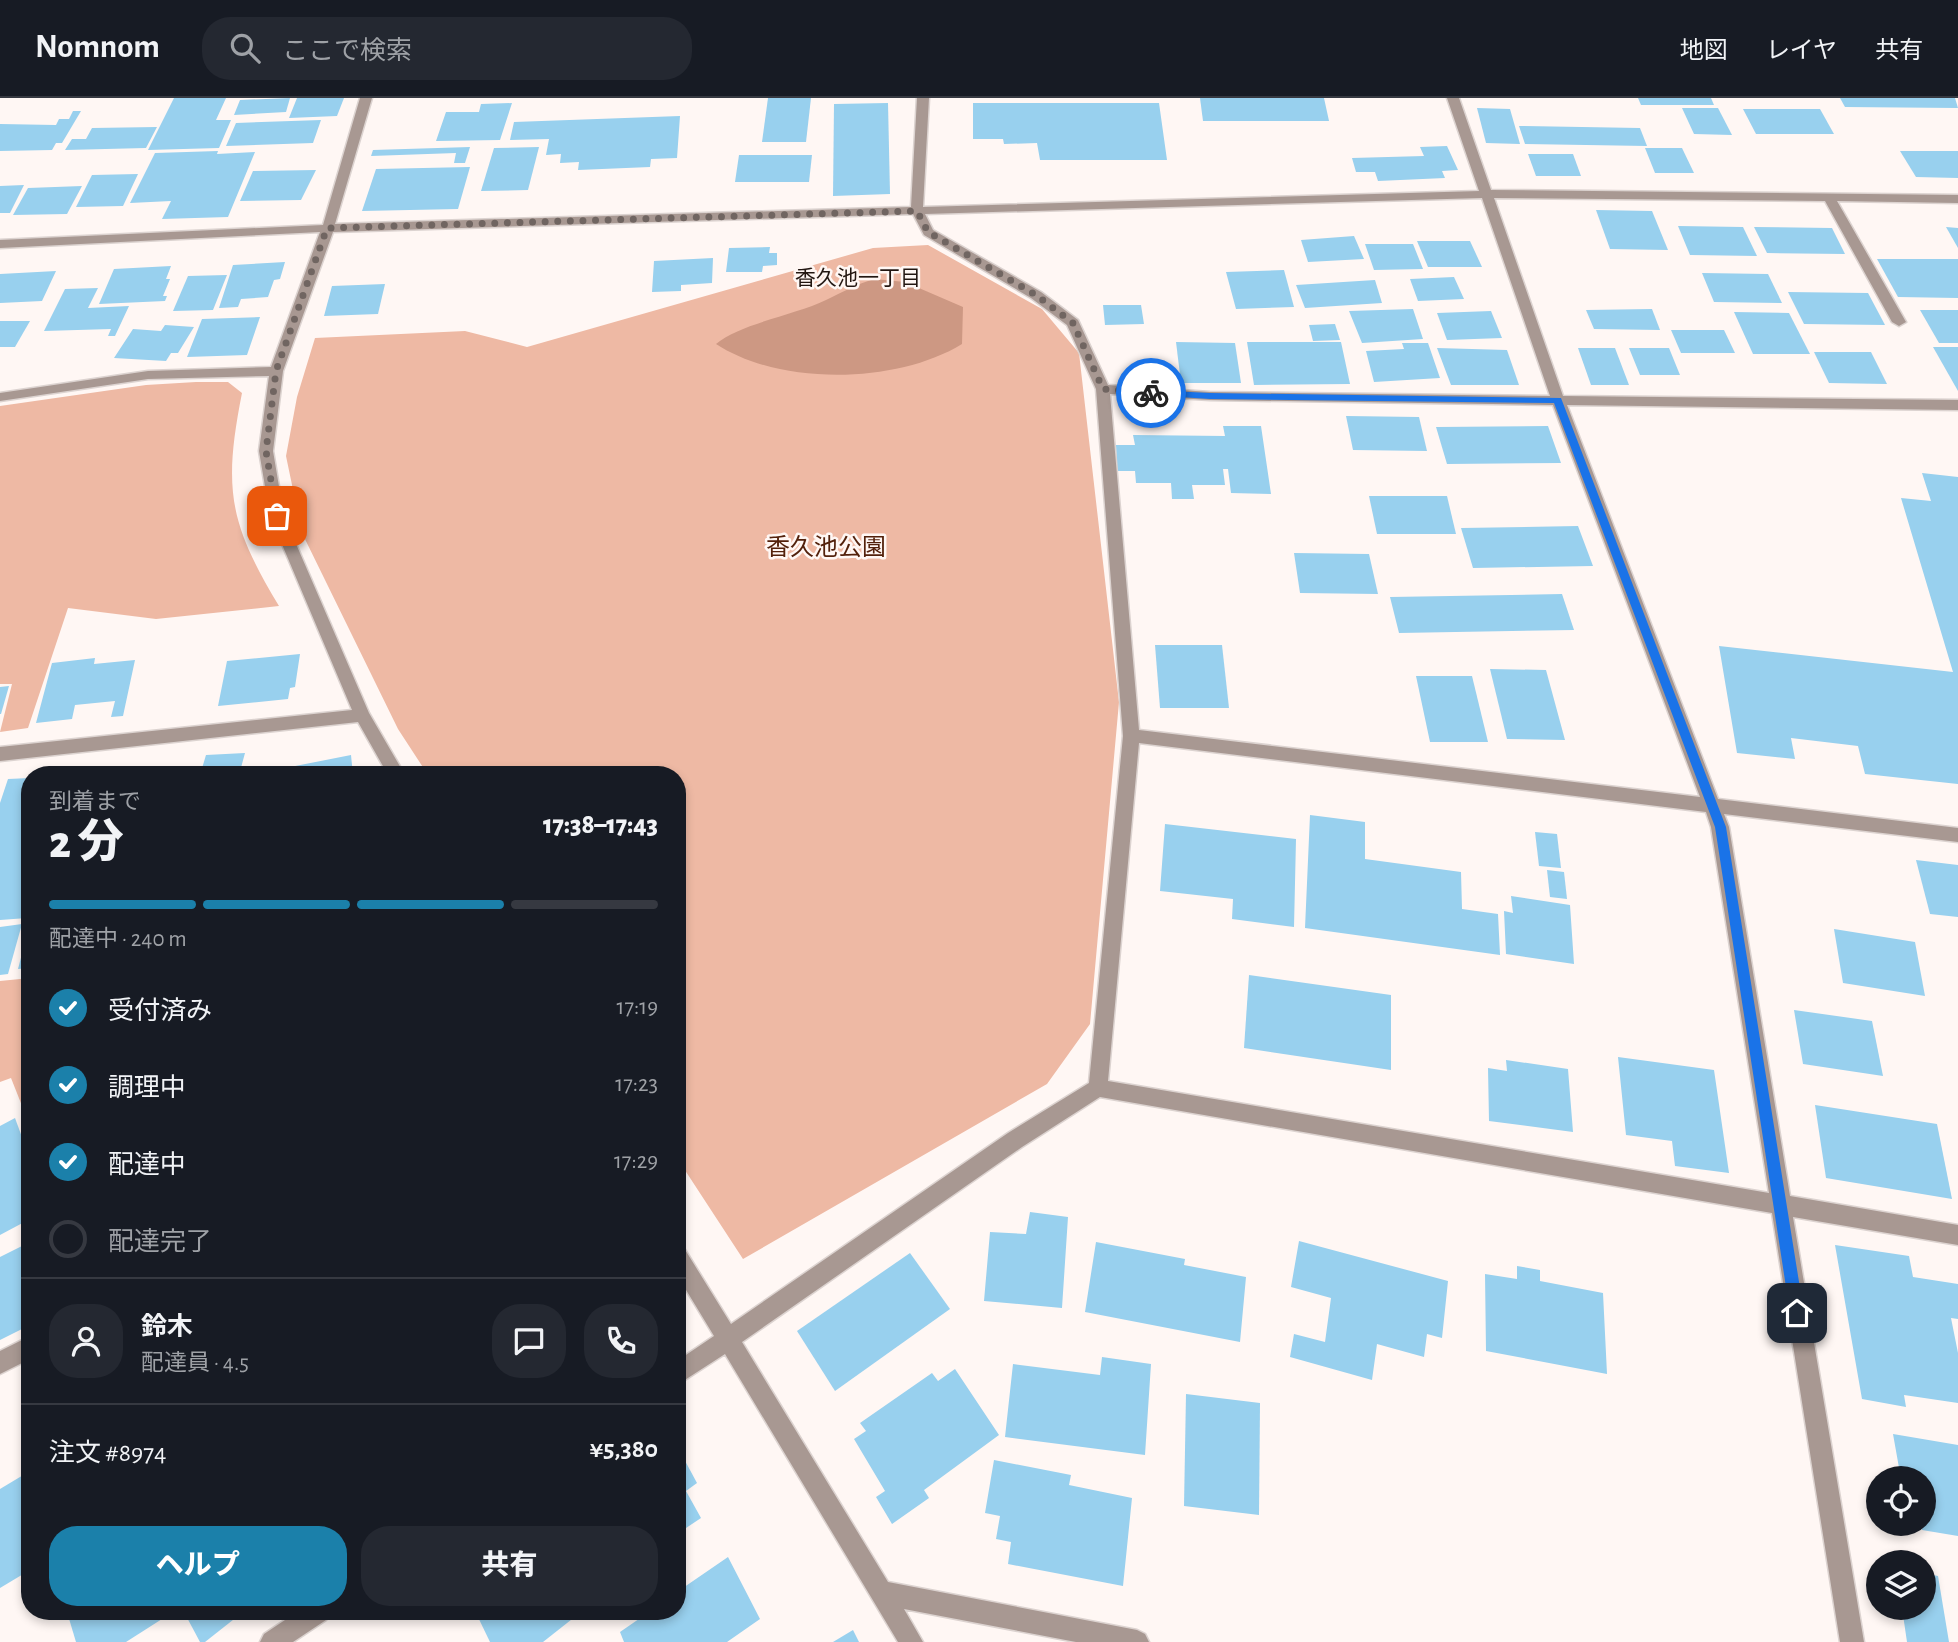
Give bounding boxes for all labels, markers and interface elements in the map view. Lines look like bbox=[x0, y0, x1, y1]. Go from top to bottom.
search box bbox=[202, 17, 692, 80]
icon: search bbox=[226, 29, 264, 67]
text: Nomnom bbox=[35, 31, 160, 64]
text: ここで検索 bbox=[282, 38, 412, 64]
text: 地図 bbox=[1680, 39, 1728, 63]
text: レイヤ bbox=[1766, 39, 1837, 63]
text: 共有 bbox=[1875, 39, 1923, 63]
district label: 香久池一丁目 bbox=[795, 267, 921, 289]
courier bbox=[1116, 358, 1186, 428]
icon: bike bbox=[1132, 374, 1170, 412]
pin bbox=[247, 486, 307, 546]
icon: bag bbox=[258, 497, 296, 535]
park label: 香久池公園 bbox=[766, 534, 886, 560]
text: 到着まで bbox=[49, 791, 141, 814]
text: 17:38–17:43 bbox=[543, 812, 658, 838]
text: 2 分 bbox=[49, 820, 124, 866]
text: 配達中 · 240 m bbox=[49, 928, 187, 951]
icon: check bbox=[49, 989, 87, 1027]
text: 17:19 bbox=[617, 996, 658, 1019]
text: 受付済み bbox=[108, 998, 212, 1024]
icon: check bbox=[49, 1066, 87, 1104]
text: 17:23 bbox=[615, 1073, 658, 1096]
text: 調理中 bbox=[108, 1075, 186, 1101]
icon: check bbox=[49, 1143, 87, 1181]
text: 17:29 bbox=[614, 1150, 658, 1173]
text: 配達中 bbox=[108, 1152, 186, 1178]
text: 配達完了 bbox=[108, 1229, 212, 1255]
pin bbox=[1767, 1283, 1827, 1343]
icon: home bbox=[1778, 1294, 1816, 1332]
button: person bbox=[49, 1304, 123, 1378]
button: chat bbox=[492, 1304, 566, 1378]
button: phone bbox=[584, 1304, 658, 1378]
text: 鈴木 bbox=[141, 1314, 193, 1340]
text: 配達員 · 4.5 bbox=[141, 1352, 249, 1375]
text: ¥5,380 bbox=[590, 1436, 658, 1462]
text: 注文 #8974 bbox=[49, 1440, 167, 1466]
map controls bbox=[1866, 1466, 1936, 1620]
button: locate bbox=[1866, 1466, 1936, 1536]
button: ヘルプ bbox=[49, 1526, 347, 1606]
button: 共有 bbox=[361, 1526, 658, 1606]
button: layers bbox=[1866, 1550, 1936, 1620]

